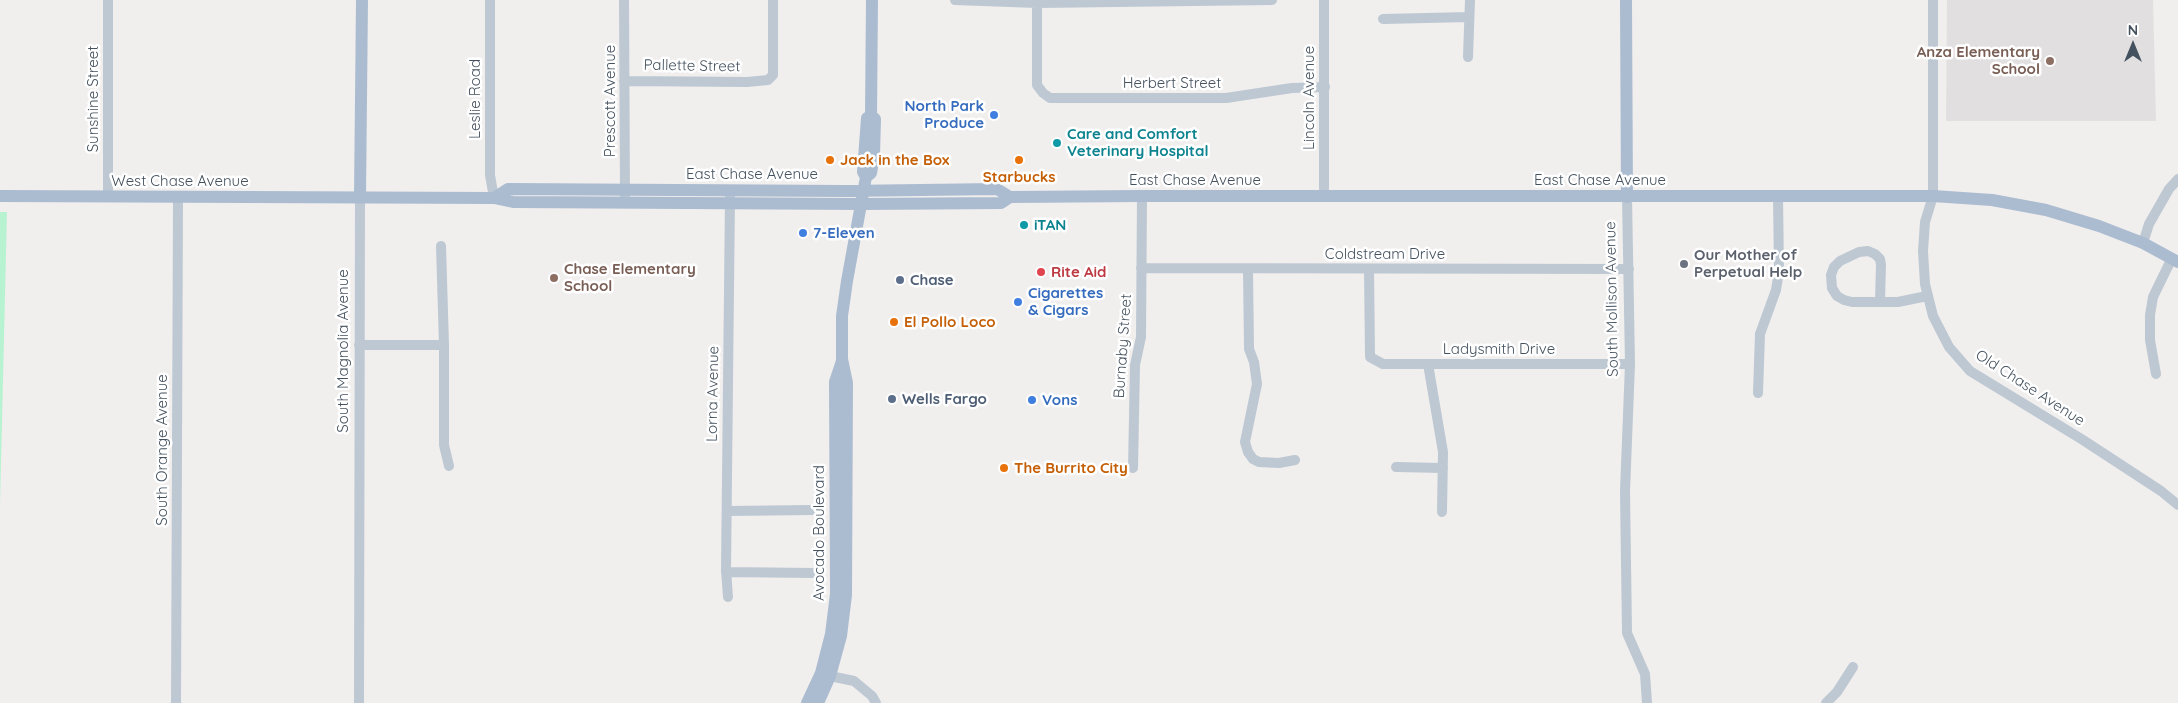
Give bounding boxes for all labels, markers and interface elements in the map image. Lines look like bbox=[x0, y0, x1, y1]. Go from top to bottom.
north arrow bbox=[2108, 20, 2158, 70]
text: N bbox=[2128, 21, 2138, 39]
place label: Anza Elementary School bbox=[1917, 43, 2040, 78]
street label: Prescott Avenue bbox=[601, 45, 619, 157]
street label: Sunshine Street bbox=[84, 46, 102, 152]
street label: Lincoln Avenue bbox=[1300, 46, 1318, 150]
marker: Anza Elementary School bbox=[2044, 55, 2056, 67]
street label: Pallette Street bbox=[643, 56, 741, 76]
street label: Leslie Road bbox=[466, 59, 484, 139]
street label: Herbert Street bbox=[1123, 74, 1221, 92]
place label: North Park Produce bbox=[905, 97, 984, 132]
marker: North Park Produce bbox=[988, 109, 1000, 121]
place label: Care and Comfort Veterinary Hospital bbox=[1067, 125, 1208, 160]
marker: Care and Comfort Veterinary Hospital bbox=[1051, 137, 1063, 149]
place label: Jack in the Box bbox=[840, 151, 949, 169]
marker: Jack in the Box bbox=[824, 154, 836, 166]
marker: Starbucks bbox=[1013, 154, 1025, 166]
street label: East Chase Avenue bbox=[686, 165, 818, 183]
place label: Starbucks bbox=[983, 168, 1055, 186]
street label: East Chase Avenue bbox=[1129, 171, 1261, 189]
street label: East Chase Avenue bbox=[1534, 171, 1666, 189]
street label: West Chase Avenue bbox=[111, 172, 249, 190]
place label: iTAN bbox=[1034, 216, 1066, 234]
marker: iTAN bbox=[1018, 219, 1030, 231]
street label: South Mollison Avenue bbox=[1602, 221, 1622, 377]
place label: 7-Eleven bbox=[813, 224, 875, 242]
marker: 7-Eleven bbox=[797, 227, 809, 239]
street label: Coldstream Drive bbox=[1325, 245, 1445, 263]
place label: Our Mother of Perpetual Help bbox=[1694, 246, 1802, 281]
marker: Our Mother of Perpetual Help bbox=[1678, 258, 1690, 270]
place label: Chase Elementary School bbox=[564, 260, 696, 295]
place label: Rite Aid bbox=[1051, 263, 1106, 281]
marker: Rite Aid bbox=[1035, 266, 1047, 278]
street label: South Magnolia Avenue bbox=[334, 269, 352, 433]
place label: Chase bbox=[910, 271, 954, 289]
marker: Chase Elementary School bbox=[548, 272, 560, 284]
marker: Chase bbox=[894, 274, 906, 286]
place label: Cigarettes & Cigars bbox=[1028, 284, 1103, 319]
street label: Burnaby Street bbox=[1110, 293, 1136, 399]
marker: Cigarettes & Cigars bbox=[1012, 296, 1024, 308]
place label: El Pollo Loco bbox=[904, 313, 996, 331]
marker: El Pollo Loco bbox=[888, 316, 900, 328]
street label: Ladysmith Drive bbox=[1443, 340, 1555, 358]
street label: Lorna Avenue bbox=[703, 346, 723, 442]
street label: Old Chase Avenue bbox=[1972, 346, 2088, 430]
street label: South Orange Avenue bbox=[153, 374, 171, 526]
place label: Wells Fargo bbox=[902, 390, 987, 408]
place label: Vons bbox=[1042, 391, 1077, 409]
marker: Wells Fargo bbox=[886, 393, 898, 405]
marker: Vons bbox=[1026, 394, 1038, 406]
place label: The Burrito City bbox=[1014, 459, 1128, 477]
marker: The Burrito City bbox=[998, 462, 1010, 474]
street label: Avocado Boulevard bbox=[810, 465, 828, 601]

